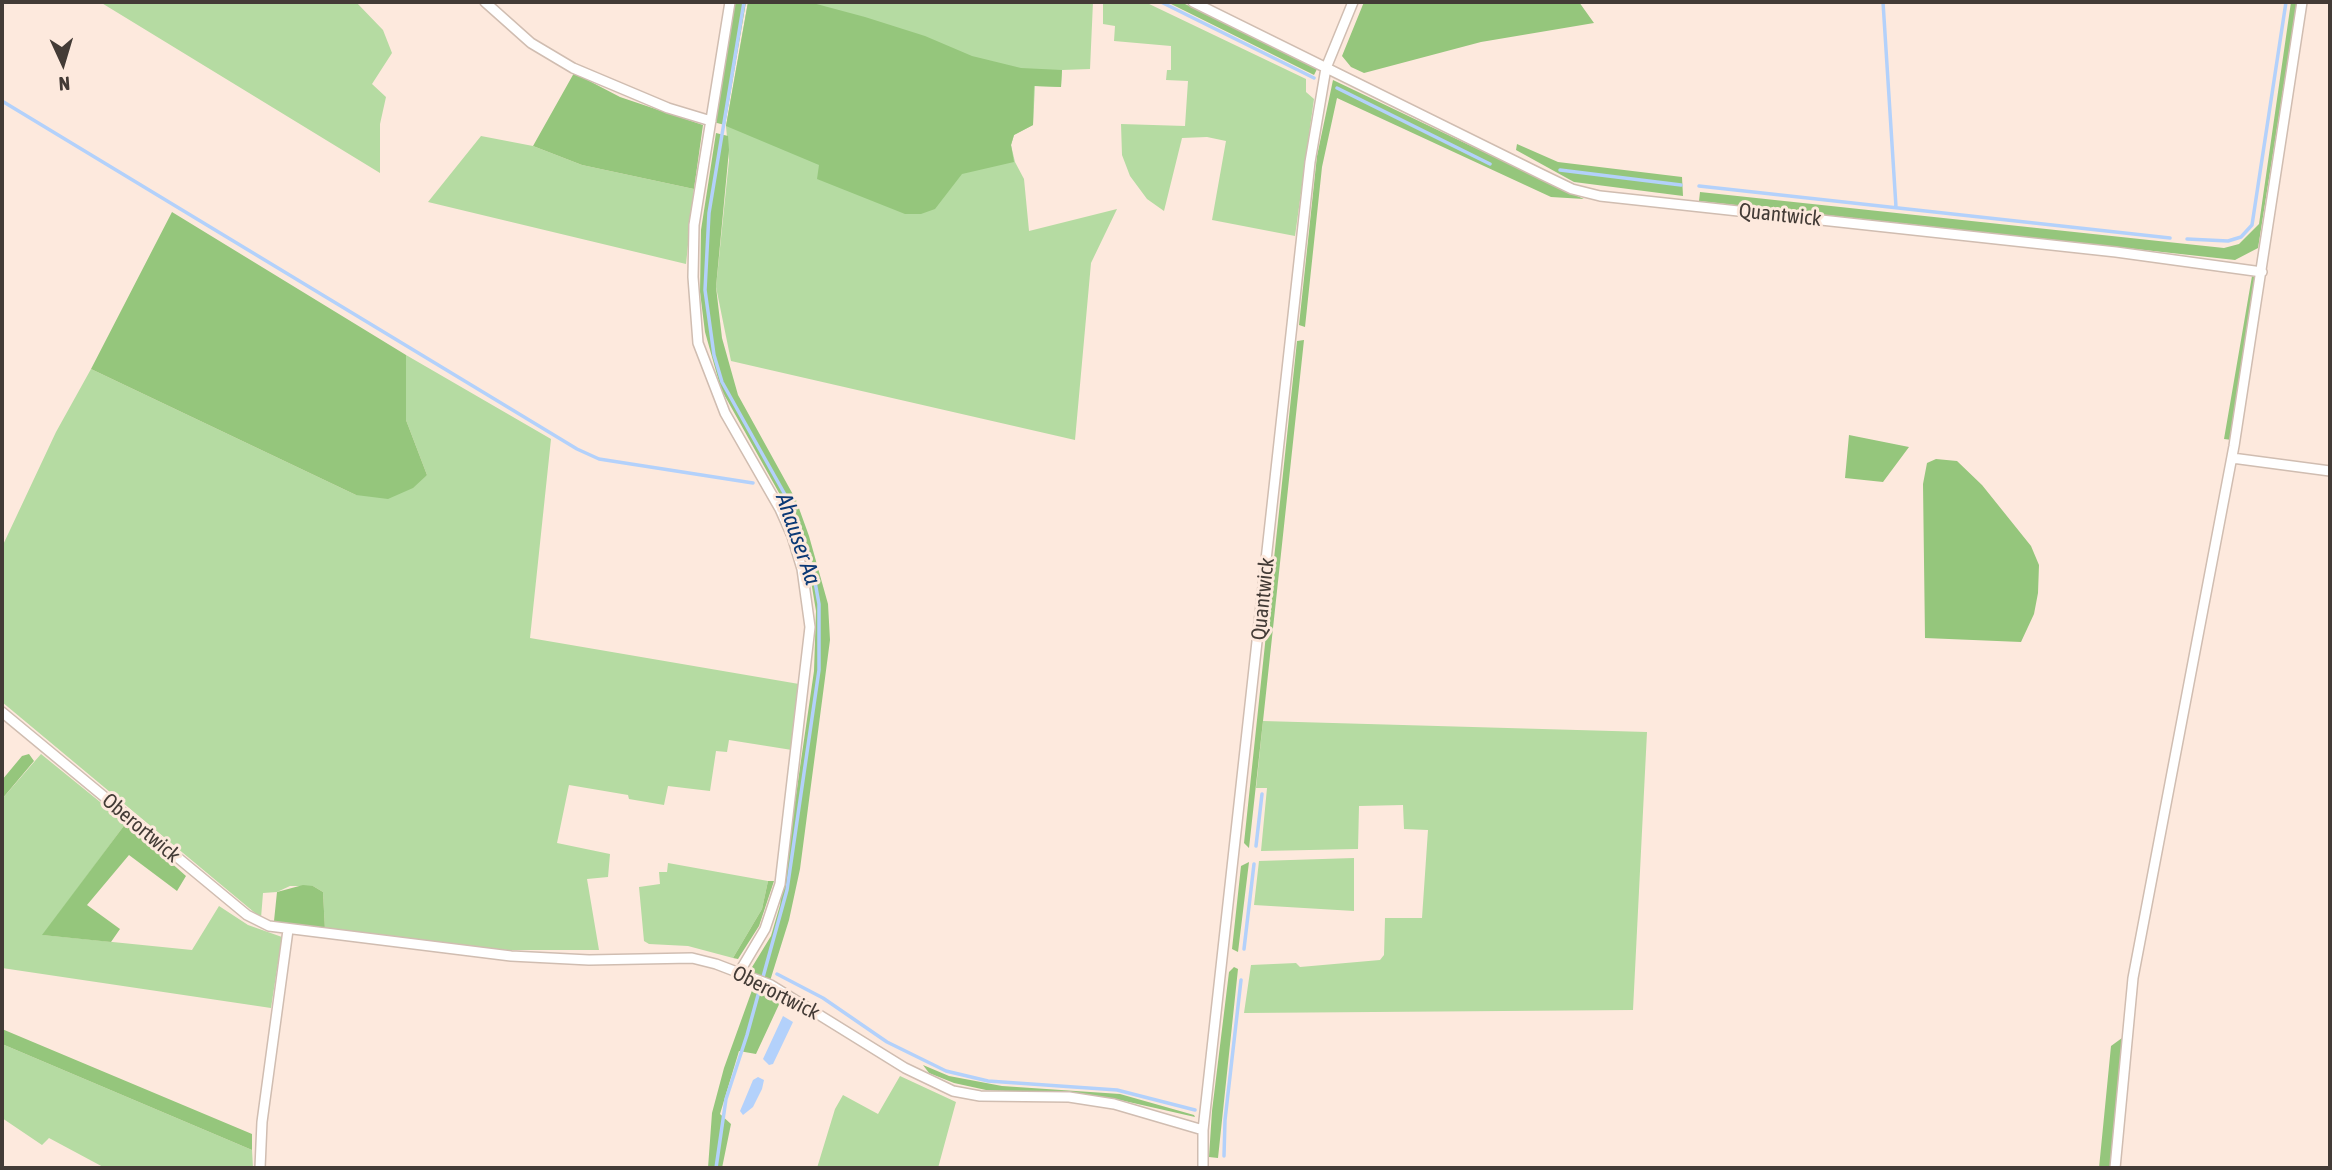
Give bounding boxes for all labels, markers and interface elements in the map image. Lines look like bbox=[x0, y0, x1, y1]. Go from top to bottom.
north arrow bbox=[28, 28, 98, 98]
text: N bbox=[58, 73, 71, 95]
street label: Quantwick bbox=[1738, 198, 1822, 232]
water label: Ahauser Aa bbox=[770, 490, 826, 588]
street label: Quantwick bbox=[1246, 557, 1280, 641]
street label: Oberortwick bbox=[97, 788, 185, 868]
street label: Oberortwick bbox=[728, 960, 824, 1026]

